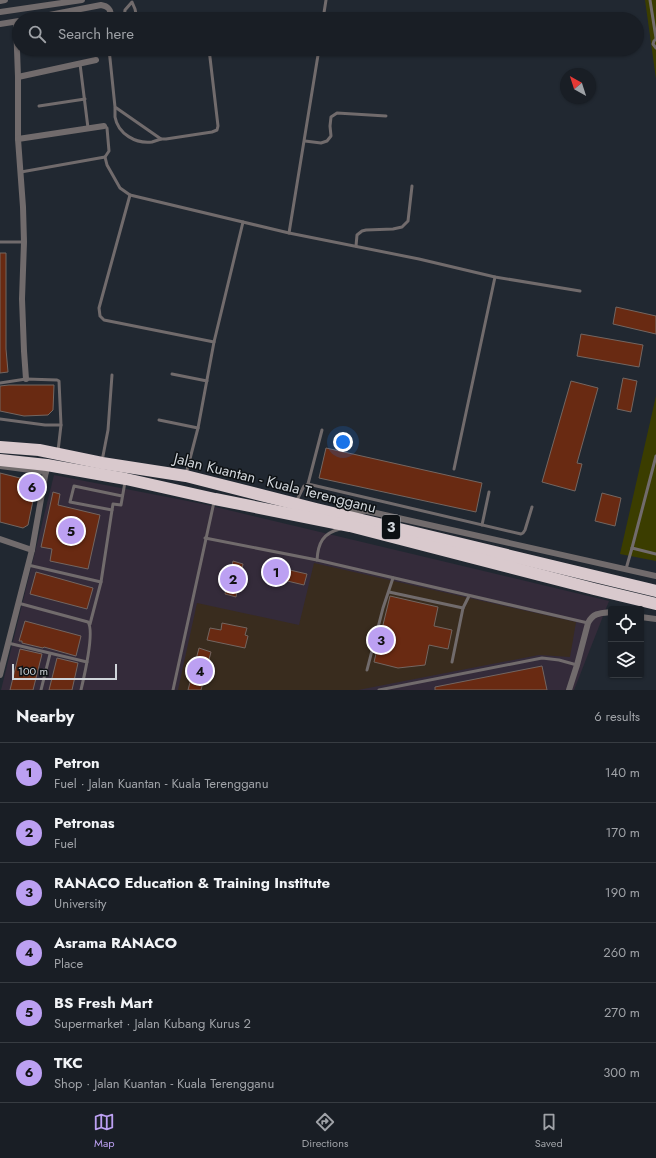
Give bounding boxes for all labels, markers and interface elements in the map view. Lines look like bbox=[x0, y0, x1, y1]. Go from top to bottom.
search box bbox=[12, 12, 644, 56]
icon: search bbox=[26, 23, 48, 45]
text: Search here bbox=[58, 23, 134, 45]
north arrow bbox=[560, 68, 596, 104]
your location bbox=[333, 432, 353, 452]
street label: Jalan Kuantan - Kuala Terengganu bbox=[170, 447, 378, 519]
pin: 6 bbox=[19, 472, 45, 502]
road number: 3 bbox=[382, 515, 400, 539]
pin: 5 bbox=[58, 516, 84, 546]
pin: 1 bbox=[263, 557, 289, 587]
pin: 2 bbox=[220, 564, 246, 594]
map controls bbox=[608, 606, 644, 678]
button: locate bbox=[608, 606, 644, 642]
pin: 3 bbox=[368, 625, 394, 655]
button: layers bbox=[608, 642, 644, 678]
pin: 4 bbox=[187, 656, 213, 686]
scale bar bbox=[12, 662, 117, 681]
text: 100 m bbox=[18, 663, 48, 679]
text: Nearby bbox=[16, 704, 74, 728]
text: 6 results bbox=[594, 707, 640, 726]
text: Petron bbox=[54, 752, 100, 774]
text: 1 bbox=[26, 763, 32, 782]
text: 140 m bbox=[605, 763, 640, 782]
text: Fuel · Jalan Kuantan - Kuala Terengganu bbox=[54, 774, 269, 793]
text: Petronas bbox=[54, 812, 115, 834]
text: 2 bbox=[25, 823, 33, 842]
text: 170 m bbox=[605, 823, 640, 842]
text: Fuel bbox=[54, 834, 77, 853]
text: RANACO Education & Training Institute bbox=[54, 872, 330, 894]
text: 3 bbox=[25, 883, 33, 902]
text: 190 m bbox=[605, 883, 640, 902]
text: University bbox=[54, 894, 106, 913]
text: Asrama RANACO bbox=[54, 932, 177, 954]
text: 4 bbox=[24, 943, 34, 962]
text: 260 m bbox=[603, 943, 640, 962]
text: Place bbox=[54, 954, 83, 973]
text: BS Fresh Mart bbox=[54, 992, 153, 1014]
text: 5 bbox=[25, 1003, 33, 1022]
text: 270 m bbox=[604, 1003, 640, 1022]
text: Supermarket · Jalan Kubang Kurus 2 bbox=[54, 1014, 251, 1033]
text: TKC bbox=[54, 1052, 83, 1074]
text: 6 bbox=[25, 1063, 33, 1082]
text: 300 m bbox=[603, 1063, 640, 1082]
text: Shop · Jalan Kuantan - Kuala Terengganu bbox=[54, 1074, 274, 1093]
tab: Map bbox=[93, 1111, 115, 1151]
tab: Directions bbox=[302, 1111, 348, 1151]
tab: Saved bbox=[535, 1111, 563, 1151]

